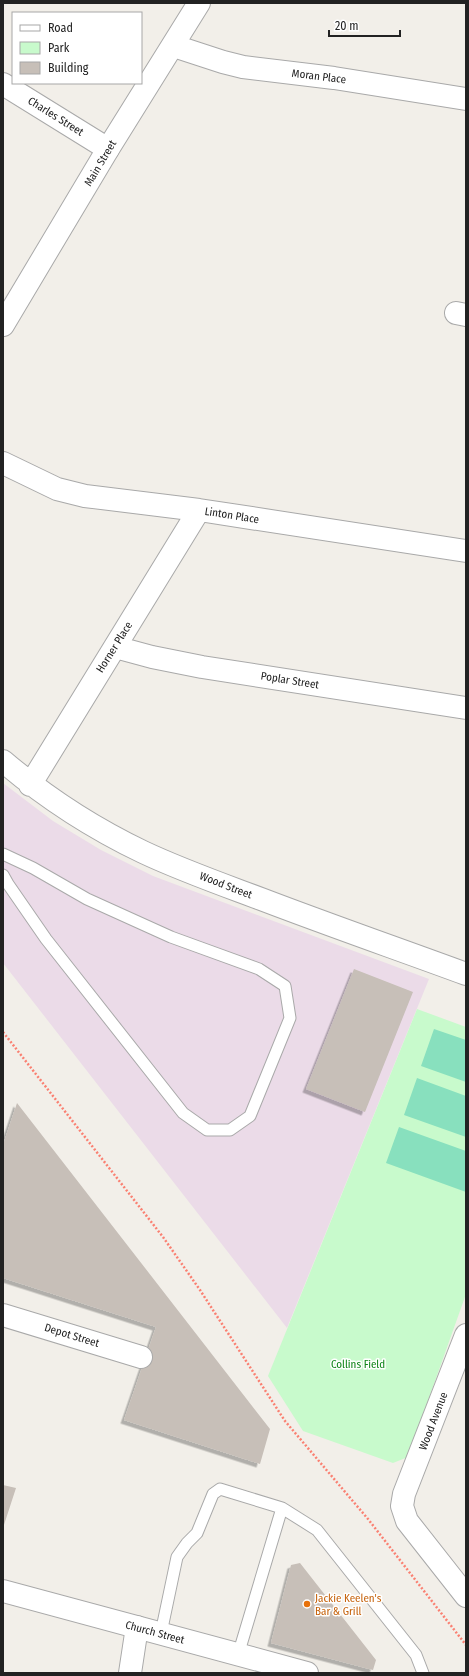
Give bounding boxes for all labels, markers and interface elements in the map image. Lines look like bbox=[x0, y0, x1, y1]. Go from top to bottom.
legend bbox=[12, 12, 142, 84]
scale bar bbox=[329, 12, 400, 38]
text: 20 m bbox=[335, 19, 359, 33]
text: Road bbox=[48, 21, 73, 35]
text: Park bbox=[48, 41, 70, 55]
text: Building bbox=[48, 61, 89, 75]
street label: Moran Place bbox=[291, 67, 347, 86]
street label: Charles Street bbox=[26, 94, 86, 139]
street label: Main Street bbox=[82, 138, 119, 189]
street label: Linton Place bbox=[204, 505, 260, 526]
street label: Horner Place bbox=[94, 619, 135, 675]
street label: Poplar Street bbox=[260, 669, 320, 692]
street label: Wood Street bbox=[198, 870, 254, 902]
street label: Depot Street bbox=[43, 1321, 101, 1350]
park label: Collins Field bbox=[331, 1358, 385, 1371]
street label: Wood Avenue bbox=[416, 1390, 451, 1452]
place label: Jackie Keelen's Bar & Grill bbox=[315, 1592, 382, 1618]
marker: Jackie Keelen's Bar & Grill bbox=[302, 1599, 312, 1609]
street label: Church Street bbox=[124, 1618, 186, 1647]

